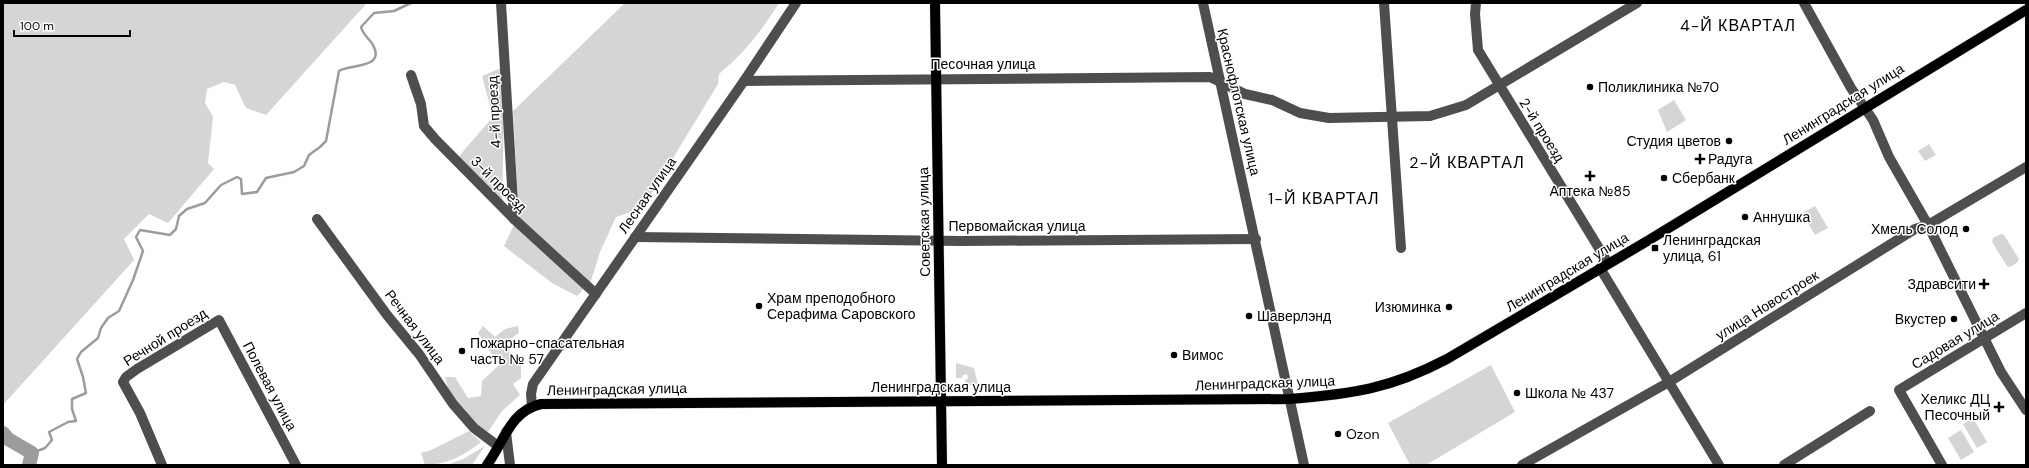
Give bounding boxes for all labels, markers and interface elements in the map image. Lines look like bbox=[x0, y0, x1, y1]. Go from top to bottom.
scale bar bbox=[14, 12, 130, 38]
district label: 4-Й КВАРТАЛ bbox=[1680, 15, 1796, 36]
text: 100 m bbox=[20, 18, 54, 34]
street label: Краснофлотская улица bbox=[1213, 27, 1265, 178]
street label: Песочная улица bbox=[930, 55, 1036, 73]
street label: Ленинградская улица bbox=[1779, 59, 1907, 149]
street label: 4-й проезд bbox=[483, 75, 505, 149]
place label: Поликлиника №70 bbox=[1598, 78, 1719, 96]
marker: Поликлиника №70 bbox=[1585, 82, 1595, 92]
street label: 2-й проезд bbox=[1515, 95, 1569, 165]
place label: Студия цветов bbox=[1626, 132, 1721, 150]
marker: Студия цветов bbox=[1724, 136, 1734, 146]
place label: Радуга bbox=[1708, 150, 1753, 168]
street label: 3-й проезд bbox=[467, 152, 531, 216]
district label: 2-Й КВАРТАЛ bbox=[1409, 152, 1525, 173]
street label: Лесная улица bbox=[614, 153, 680, 237]
marker: Радуга bbox=[1695, 154, 1705, 164]
street label: Советская улица bbox=[914, 167, 934, 277]
place label: Сбербанк bbox=[1672, 169, 1736, 187]
marker: Аптека №85 bbox=[1585, 171, 1595, 181]
marker: Сбербанк bbox=[1659, 173, 1669, 183]
place label: Аптека №85 bbox=[1550, 182, 1630, 200]
district label: 1-Й КВАРТАЛ bbox=[1268, 188, 1380, 209]
place label: Аннушка bbox=[1753, 208, 1810, 226]
marker: Аннушка bbox=[1740, 212, 1750, 222]
street label: Первомайская улица bbox=[949, 217, 1086, 235]
place label: Хмель Солод bbox=[1871, 220, 1958, 238]
marker: Хмель Солод bbox=[1961, 224, 1971, 234]
street label: Ленинградская улица bbox=[1502, 228, 1632, 316]
place label: Ленинградская улица, 61 bbox=[1663, 231, 1761, 265]
marker: Ленинградская улица, 61 bbox=[1650, 243, 1660, 253]
street label: улица Новостроек bbox=[1712, 266, 1823, 344]
place label: Здравсити bbox=[1907, 275, 1976, 293]
marker: Здравсити bbox=[1979, 279, 1989, 289]
street label: Речная улица bbox=[381, 286, 449, 368]
place label: Храм преподобного Серафима Саровского bbox=[767, 289, 916, 323]
place label: Изюминка bbox=[1375, 298, 1441, 316]
marker: Храм преподобного Серафима Саровского bbox=[754, 301, 764, 311]
marker: Изюминка bbox=[1444, 302, 1454, 312]
street label: Речной проезд bbox=[120, 304, 210, 370]
place label: Шаверлэнд bbox=[1257, 307, 1331, 325]
street label: Садовая улица bbox=[1908, 307, 2002, 373]
place label: Вкустер bbox=[1895, 310, 1946, 328]
marker: Шаверлэнд bbox=[1244, 311, 1254, 321]
marker: Вкустер bbox=[1949, 314, 1959, 324]
place label: Пожарно-спасательная часть № 57 bbox=[470, 334, 625, 368]
street label: Полевая улица bbox=[239, 338, 301, 434]
marker: Пожарно-спасательная часть № 57 bbox=[457, 346, 467, 356]
place label: Вимос bbox=[1182, 346, 1224, 364]
marker: Вимос bbox=[1169, 350, 1179, 360]
street label: Ленинградская улица bbox=[1195, 372, 1336, 394]
street label: Ленинградская улица bbox=[871, 378, 1011, 396]
street label: Ленинградская улица bbox=[547, 379, 687, 399]
place label: Школа № 437 bbox=[1525, 384, 1614, 402]
marker: Школа № 437 bbox=[1512, 388, 1522, 398]
place label: Хеликс ДЦ Песочный bbox=[1921, 390, 1991, 424]
marker: Хеликс ДЦ Песочный bbox=[1993, 401, 2005, 413]
place label: Ozon bbox=[1346, 425, 1380, 443]
marker: Ozon bbox=[1333, 429, 1343, 439]

